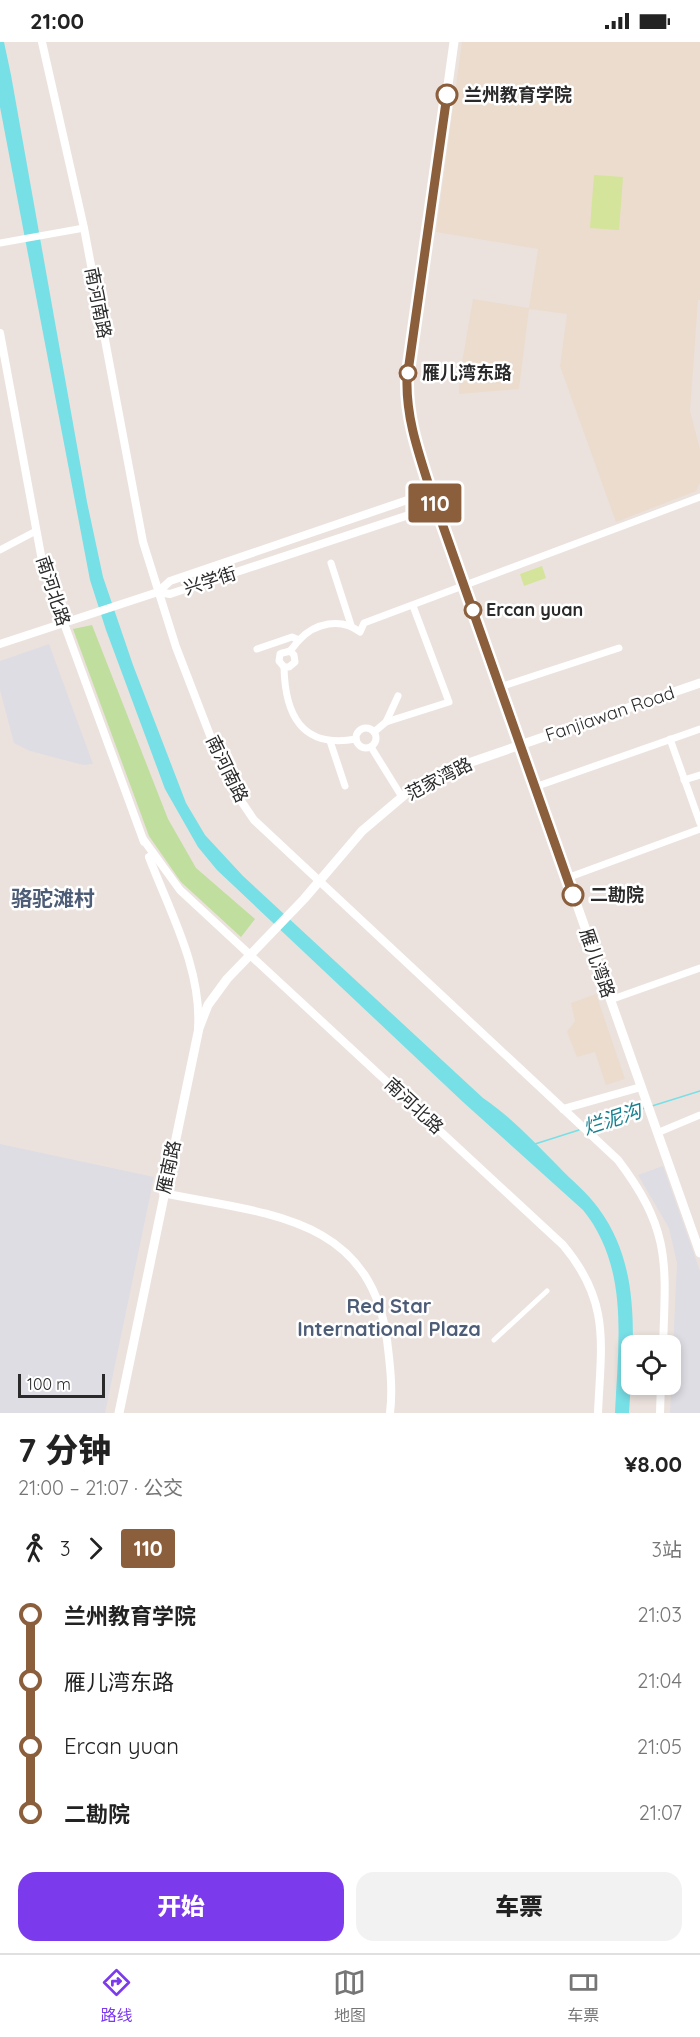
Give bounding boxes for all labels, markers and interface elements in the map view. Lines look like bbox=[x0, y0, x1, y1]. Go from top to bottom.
text: 21:00 bbox=[30, 7, 84, 35]
place label: 兰州教育学院 bbox=[464, 83, 572, 106]
marker: 兰州教育学院 bbox=[436, 84, 458, 106]
street label: 南河南路 bbox=[80, 265, 117, 340]
place label: 雁儿湾东路 bbox=[422, 361, 512, 384]
marker: 雁儿湾东路 bbox=[399, 364, 417, 382]
line badge: 110 bbox=[400, 484, 470, 522]
text: 110 bbox=[420, 490, 450, 516]
street label: 南河北路 bbox=[31, 553, 76, 629]
street label: 兴学街 bbox=[181, 561, 239, 600]
place label: Ercan yuan bbox=[486, 598, 583, 621]
marker: Ercan yuan bbox=[464, 601, 482, 619]
street label: Fanjiawan Road bbox=[542, 681, 677, 746]
street label: 南河南路 bbox=[201, 731, 254, 806]
street label: 范家湾路 bbox=[401, 752, 476, 805]
place label: 二勘院 bbox=[590, 883, 644, 906]
marker: 二勘院 bbox=[562, 884, 584, 906]
district label: 骆驼滩村 bbox=[11, 885, 95, 911]
street label: 雁儿湾路 bbox=[575, 925, 620, 1001]
street label: 南河北路 bbox=[380, 1073, 449, 1139]
water label: 烂泥沟 bbox=[579, 1097, 646, 1140]
street label: 雁南路 bbox=[152, 1138, 185, 1196]
district label: Red Star International Plaza bbox=[297, 1293, 481, 1341]
map controls bbox=[621, 1335, 681, 1395]
button: locate bbox=[621, 1335, 681, 1395]
scale bar bbox=[18, 1371, 105, 1398]
text: 100 m bbox=[27, 1374, 71, 1394]
text: 7 分钟 bbox=[18, 1429, 111, 1470]
text: ¥8.00 bbox=[624, 1450, 682, 1478]
text: 21:00 – 21:07 · 公交 bbox=[18, 1475, 183, 1500]
icon: walk bbox=[18, 1532, 51, 1565]
icon: forward bbox=[79, 1532, 112, 1565]
text: 110 bbox=[133, 1535, 163, 1561]
text: 3 bbox=[60, 1536, 70, 1561]
text: 3站 bbox=[652, 1537, 682, 1562]
text: 兰州教育学院 bbox=[64, 1602, 196, 1630]
text: 21:03 bbox=[637, 1602, 682, 1627]
text: 雁儿湾东路 bbox=[64, 1668, 174, 1696]
text: 21:04 bbox=[637, 1668, 682, 1693]
text: Ercan yuan bbox=[64, 1732, 179, 1760]
text: 21:05 bbox=[637, 1734, 682, 1759]
text: 二勘院 bbox=[64, 1800, 130, 1828]
text: 21:07 bbox=[639, 1800, 682, 1825]
button: 开始 bbox=[18, 1872, 344, 1941]
button: 车票 bbox=[356, 1872, 682, 1941]
tab: 路线 bbox=[100, 1966, 133, 2026]
tab: 地图 bbox=[333, 1966, 366, 2026]
tab: 车票 bbox=[567, 1966, 600, 2026]

